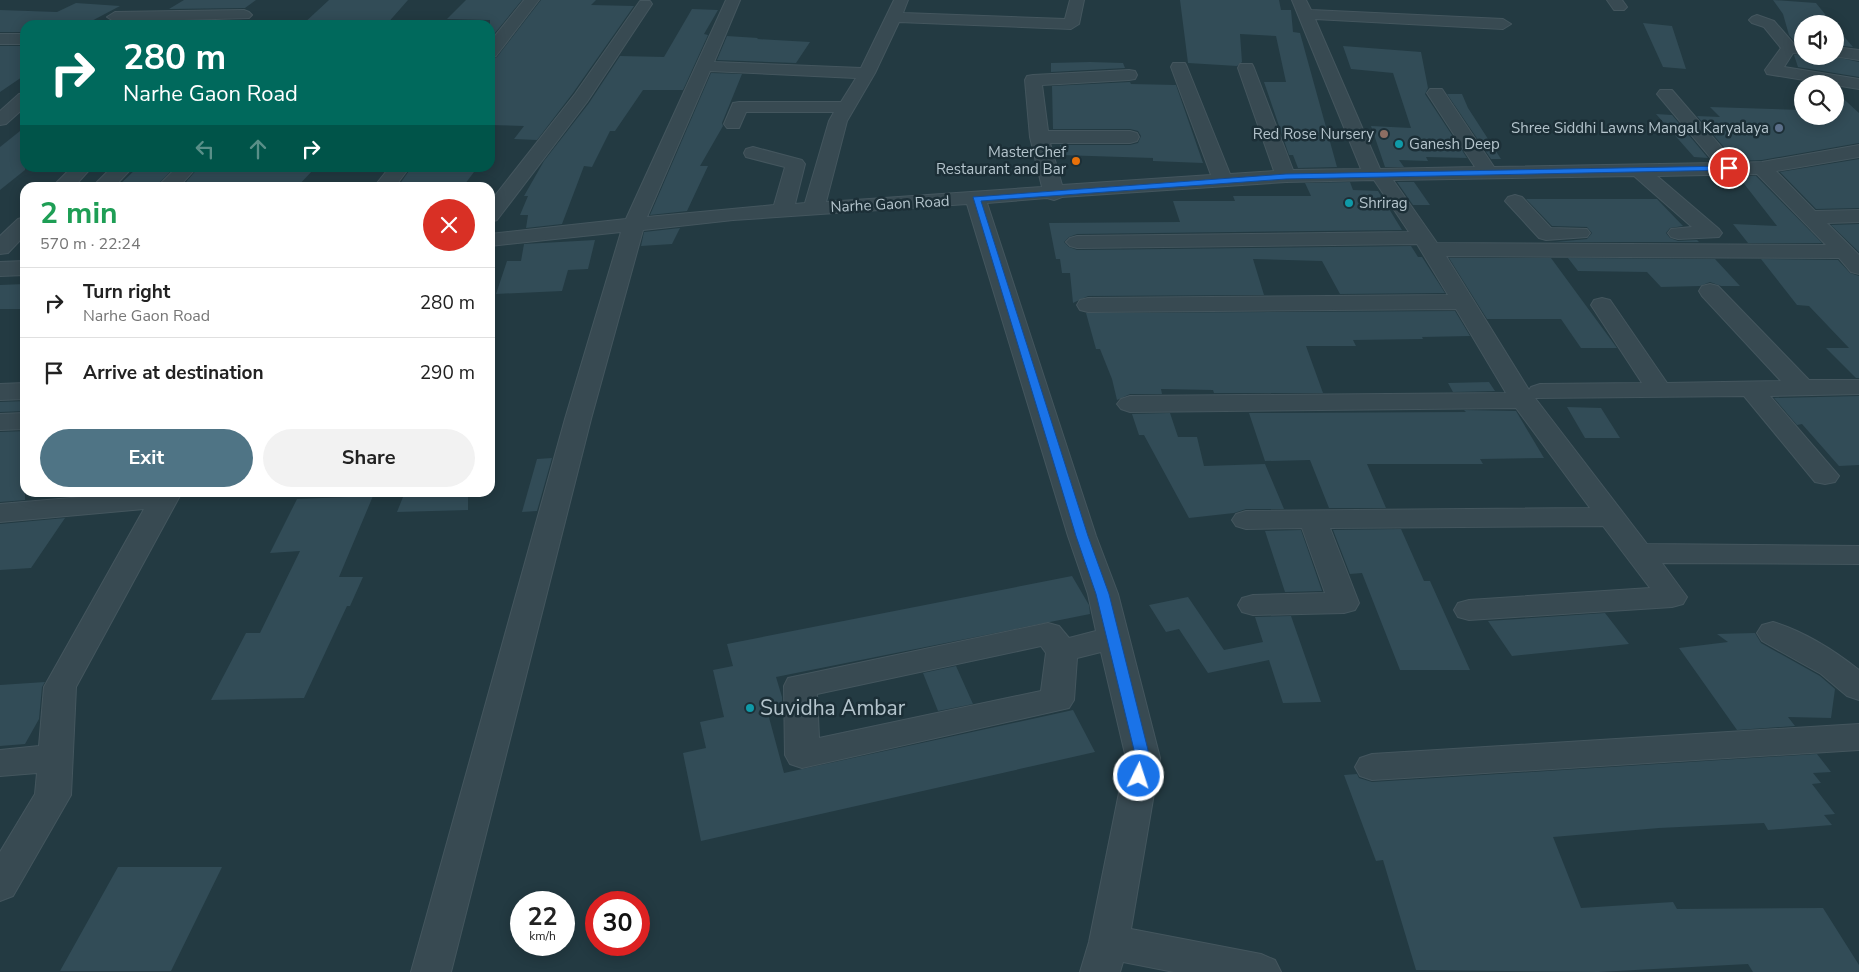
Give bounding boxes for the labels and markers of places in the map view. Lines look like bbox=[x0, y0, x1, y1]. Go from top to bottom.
place label: Shree Siddhi Lawns Mangal Karyalaya bbox=[1511, 118, 1769, 138]
marker: Shree Siddhi Lawns Mangal Karyalaya bbox=[1773, 122, 1785, 134]
place label: Red Rose Nursery bbox=[1253, 124, 1374, 144]
marker: Red Rose Nursery bbox=[1378, 128, 1390, 140]
place label: Ganesh Deep bbox=[1409, 134, 1500, 154]
marker: Ganesh Deep bbox=[1393, 138, 1405, 150]
place label: MasterChef Restaurant and Bar bbox=[936, 142, 1067, 179]
pin bbox=[1708, 147, 1750, 189]
marker: MasterChef Restaurant and Bar bbox=[1070, 155, 1082, 167]
place label: Shrirag bbox=[1359, 193, 1408, 213]
marker: Shrirag bbox=[1343, 197, 1355, 209]
place label: Suvidha Ambar bbox=[760, 694, 906, 722]
marker: Suvidha Ambar bbox=[744, 702, 756, 714]

